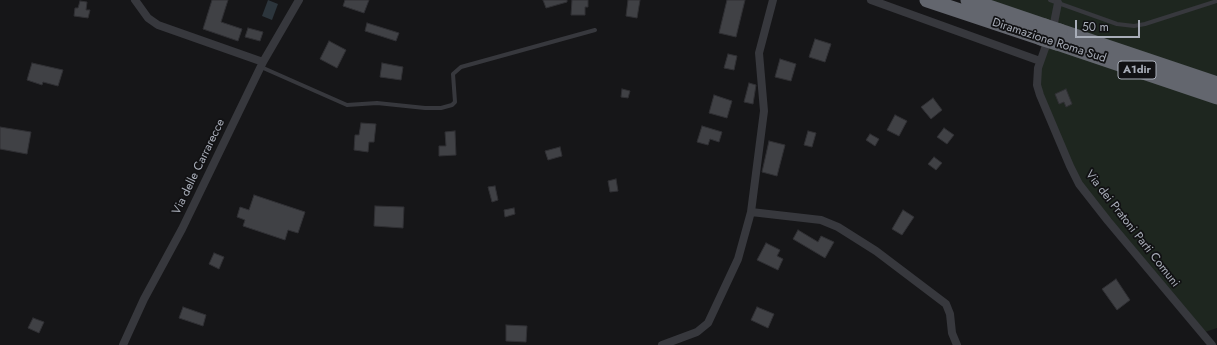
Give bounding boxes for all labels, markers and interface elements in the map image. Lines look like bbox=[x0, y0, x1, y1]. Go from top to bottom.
scale bar bbox=[1077, 12, 1142, 38]
street label: Diramazione Roma Sud bbox=[990, 16, 1108, 66]
text: 50 m bbox=[1082, 18, 1109, 36]
road number: A1dir bbox=[1118, 61, 1156, 79]
street label: Via delle Carrarecce bbox=[170, 117, 228, 217]
street label: Via dei Pratoni Parti Comuni bbox=[1082, 168, 1182, 290]

